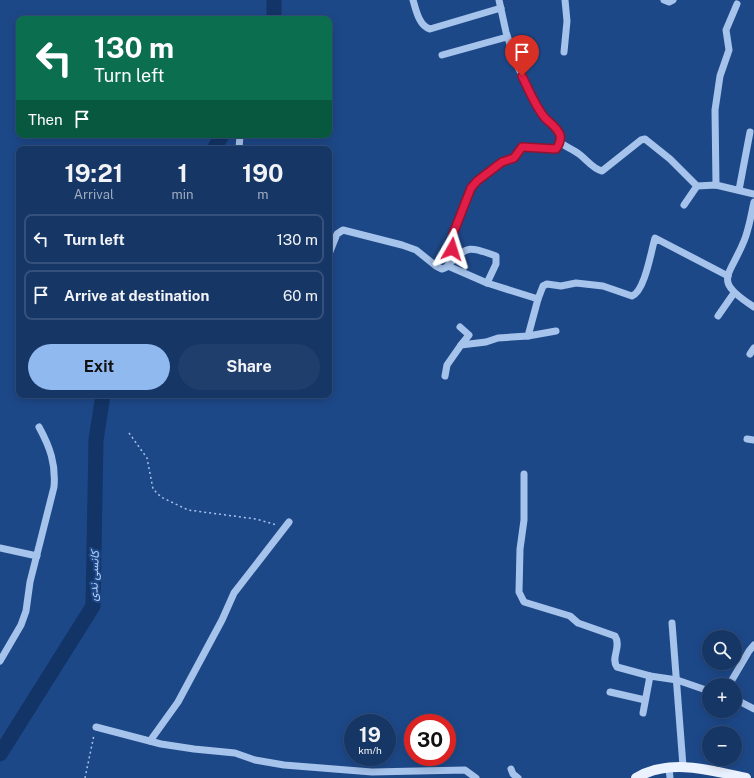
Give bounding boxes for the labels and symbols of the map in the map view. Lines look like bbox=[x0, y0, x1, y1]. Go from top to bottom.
pin bbox=[505, 35, 539, 76]
position arrow bbox=[431, 228, 473, 270]
water label: کانسی ندی bbox=[86, 548, 103, 602]
speed limit sign: 30 bbox=[404, 714, 456, 766]

